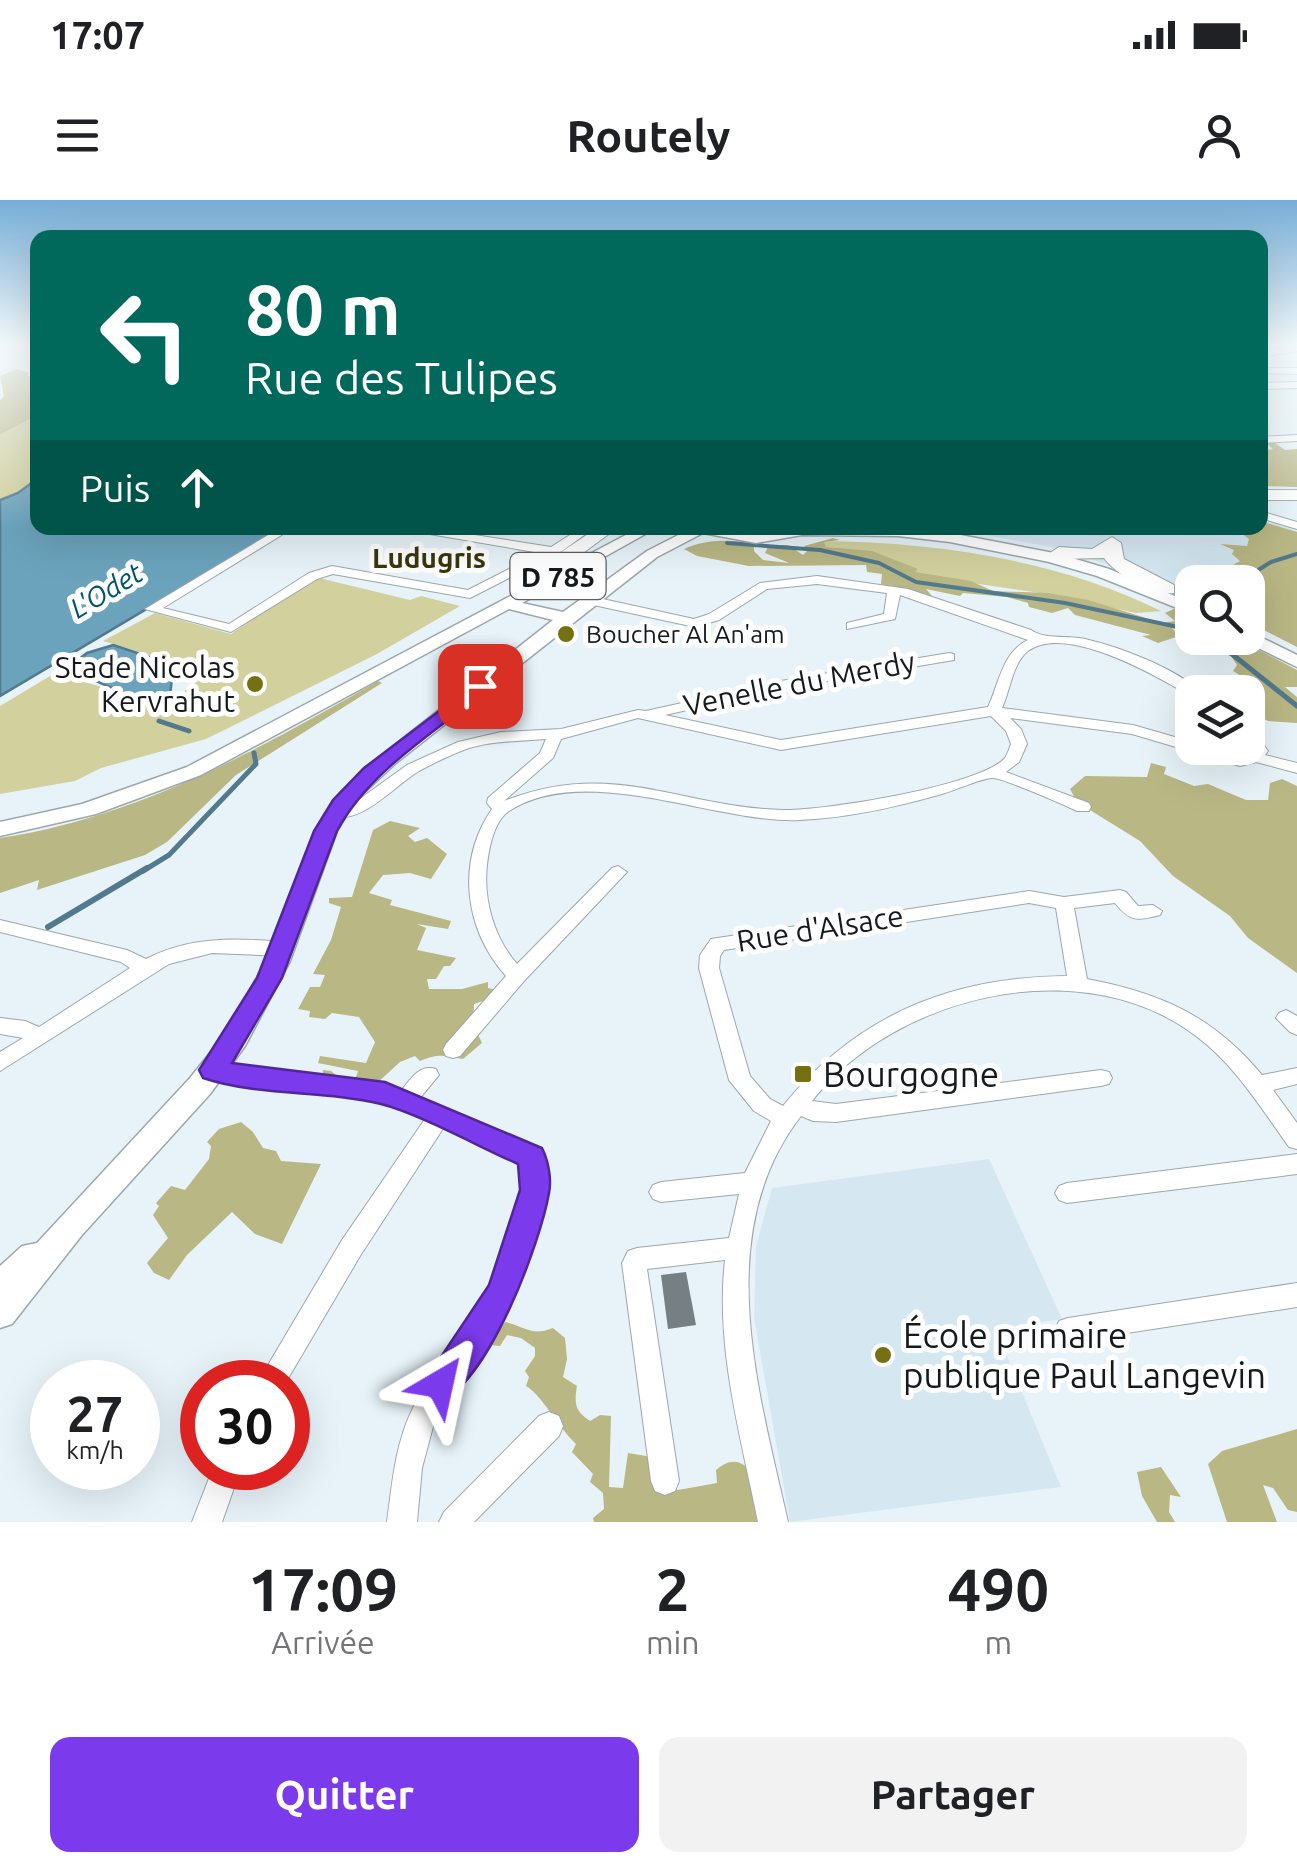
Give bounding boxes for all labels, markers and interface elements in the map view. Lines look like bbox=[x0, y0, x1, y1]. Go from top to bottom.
text: 17:07 bbox=[50, 14, 145, 56]
icon: menu bbox=[50, 108, 105, 163]
icon: person bbox=[1192, 108, 1247, 163]
text: Routely bbox=[567, 110, 730, 161]
icon: left bbox=[80, 270, 210, 400]
text: 80 m bbox=[245, 270, 401, 348]
text: Rue des Tulipes bbox=[245, 352, 558, 403]
icon: ahead bbox=[170, 460, 225, 515]
text: Puis bbox=[80, 467, 150, 509]
district label: Ludugris bbox=[372, 542, 486, 573]
road number: D 785 bbox=[510, 553, 606, 599]
water label: L'Odet bbox=[64, 556, 149, 624]
map controls bbox=[1175, 565, 1265, 765]
button: search bbox=[1175, 565, 1265, 655]
place label: Boucher Al An'am bbox=[586, 620, 785, 648]
marker: Boucher Al An'am bbox=[555, 623, 577, 645]
pin bbox=[438, 644, 523, 729]
street label: Venelle du Merdy bbox=[680, 644, 918, 722]
place label: Stade Nicolas Kervrahut bbox=[55, 650, 235, 718]
icon: arrive bbox=[453, 659, 508, 714]
marker: Stade Nicolas Kervrahut bbox=[244, 673, 266, 695]
button: layers bbox=[1175, 675, 1265, 765]
street label: Rue d'Alsace bbox=[734, 898, 906, 958]
place label: Bourgogne bbox=[823, 1054, 999, 1094]
marker: Bourgogne bbox=[792, 1063, 814, 1085]
place label: École primaire publique Paul Langevin bbox=[903, 1314, 1266, 1395]
position arrow bbox=[388, 1332, 492, 1436]
marker: École primaire publique Paul Langevin bbox=[872, 1344, 894, 1366]
speed limit sign: 30 bbox=[180, 1360, 310, 1490]
text: 27 bbox=[67, 1385, 123, 1441]
text: km/h bbox=[66, 1436, 124, 1464]
text: 17:09 bbox=[248, 1555, 398, 1622]
text: 2 bbox=[656, 1555, 690, 1622]
text: 490 bbox=[948, 1555, 1049, 1622]
text: Arrivée bbox=[271, 1624, 375, 1660]
text: min bbox=[646, 1624, 700, 1660]
text: m bbox=[984, 1624, 1012, 1660]
button: Quitter bbox=[50, 1737, 639, 1852]
button: Partager bbox=[659, 1737, 1247, 1852]

